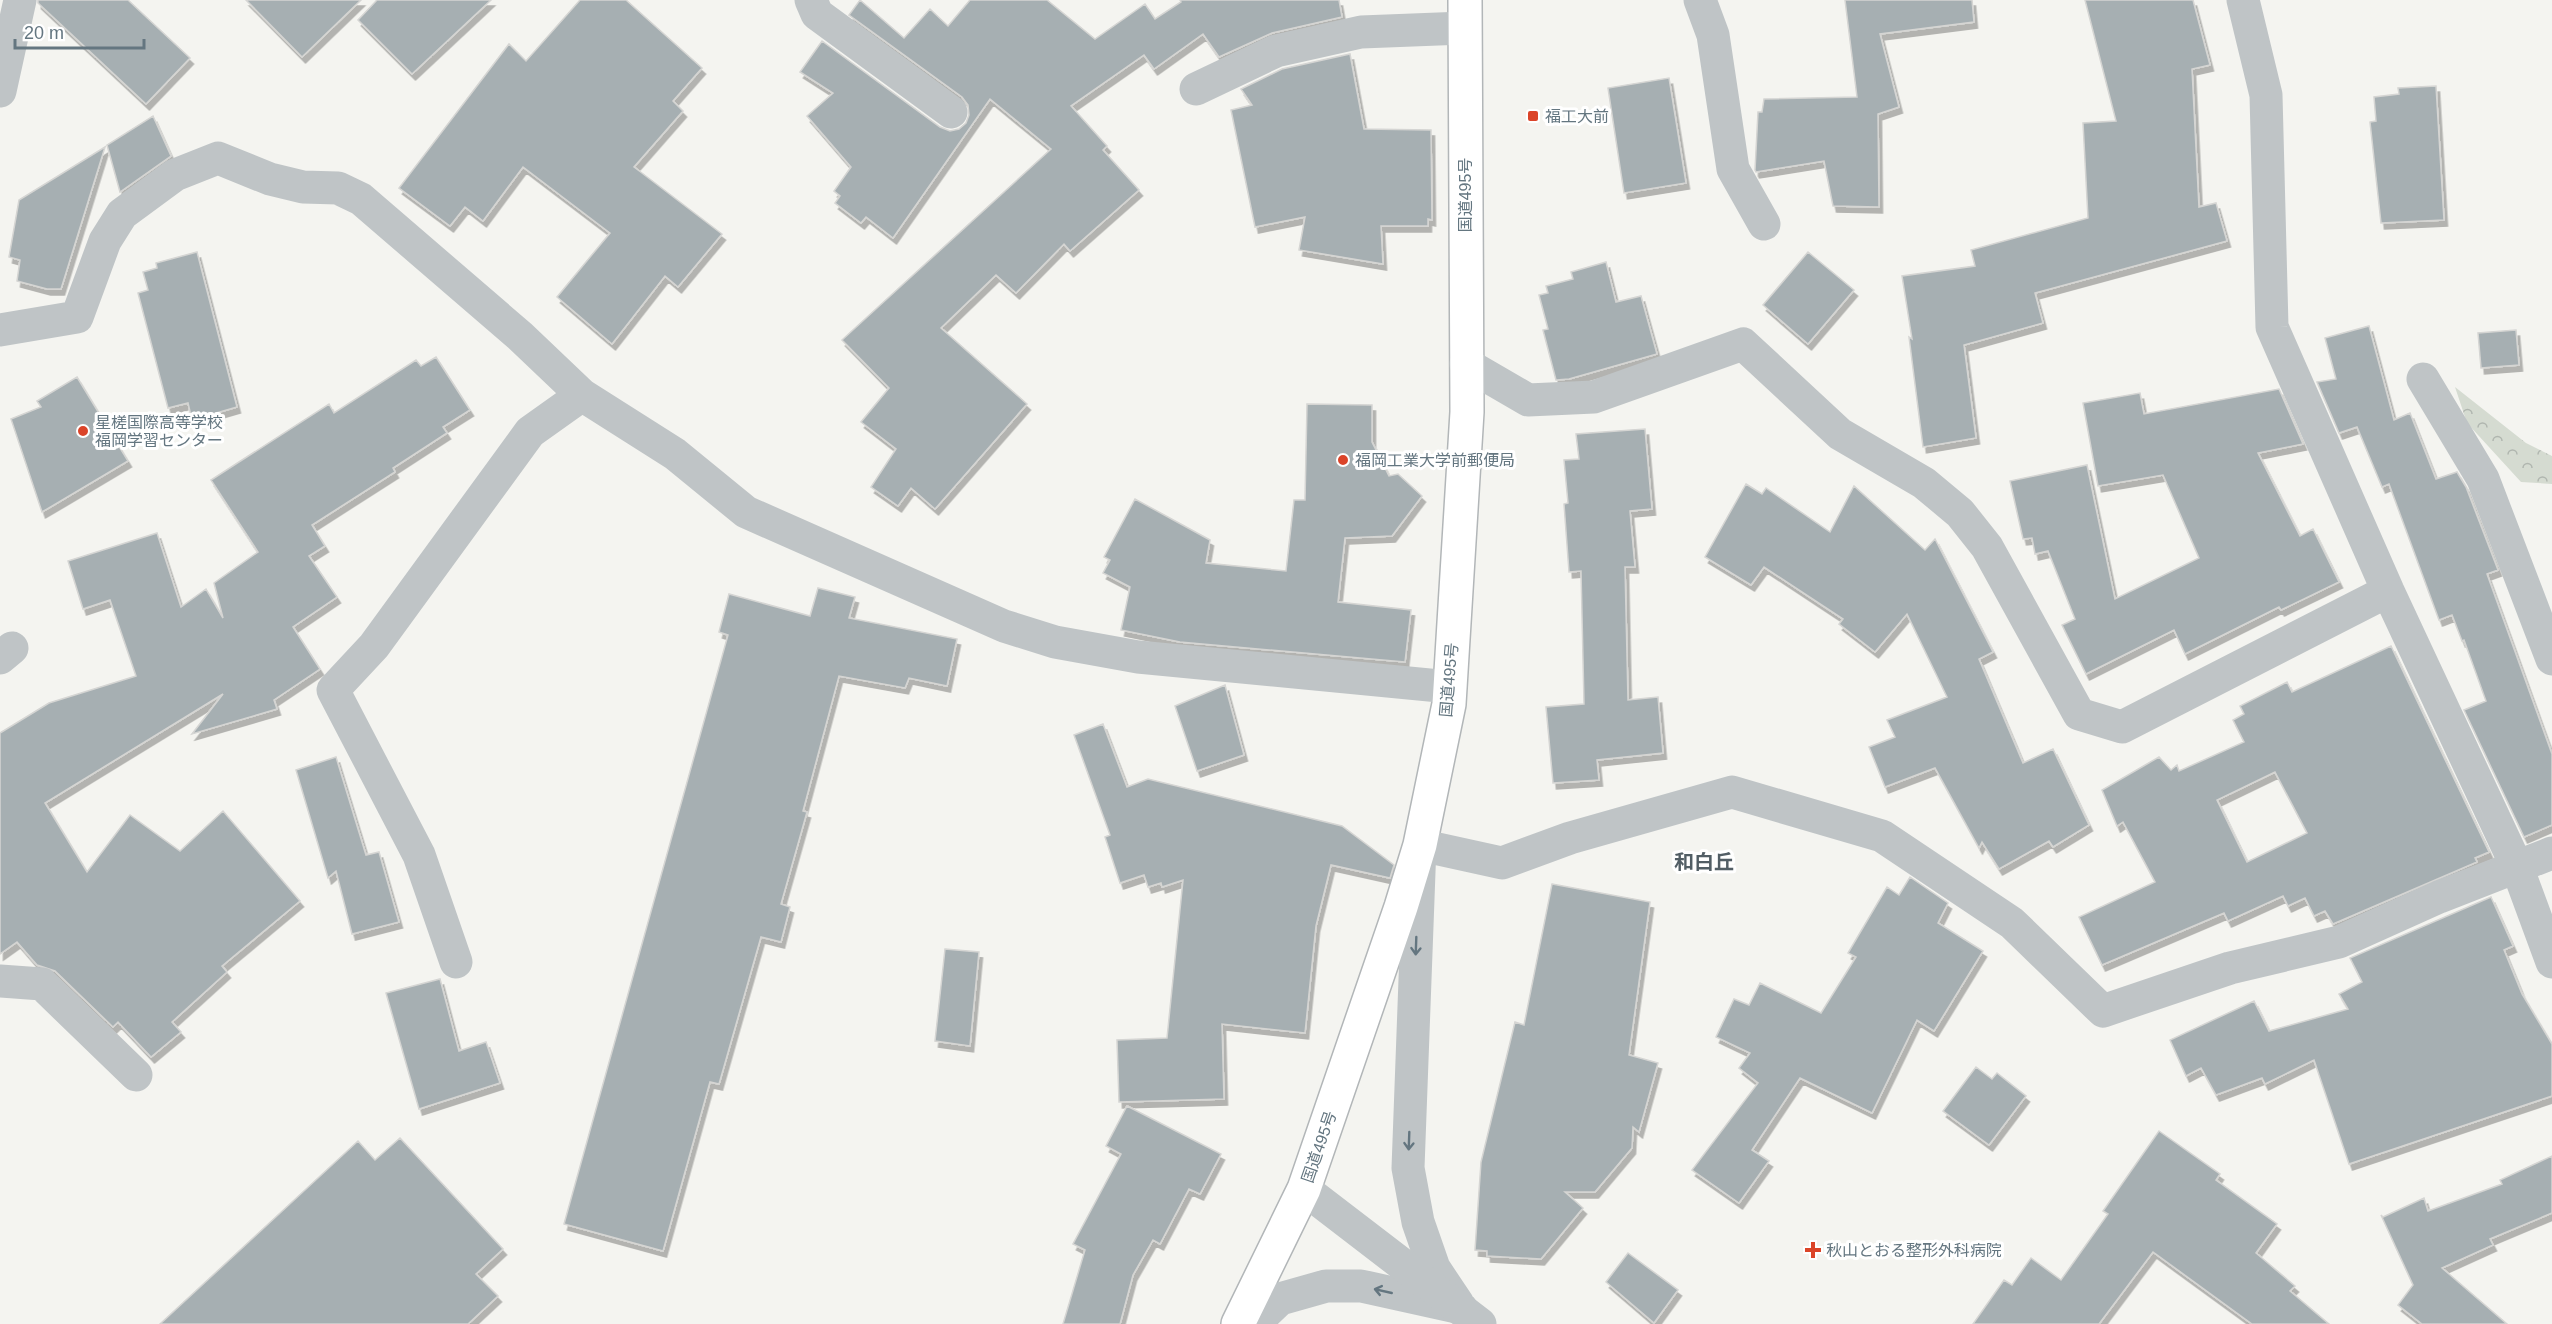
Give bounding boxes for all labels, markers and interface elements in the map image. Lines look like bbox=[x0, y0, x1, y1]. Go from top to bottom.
scale bar bbox=[15, 12, 144, 50]
text: 20 m bbox=[24, 23, 64, 43]
place label: 福工大前 bbox=[1545, 108, 1609, 125]
marker: 福工大前 bbox=[1526, 109, 1540, 123]
street label: 国道495号 bbox=[1457, 158, 1474, 232]
place label: 星槎国際高等学校 福岡学習センター bbox=[95, 414, 223, 449]
marker: 星槎国際高等学校 福岡学習センター bbox=[76, 424, 90, 438]
place label: 福岡工業大学前郵便局 bbox=[1355, 452, 1515, 469]
marker: 福岡工業大学前郵便局 bbox=[1336, 453, 1350, 467]
street label: 国道495号 bbox=[1437, 642, 1461, 718]
district label: 和白丘 bbox=[1674, 851, 1734, 873]
one-way arrow bbox=[1411, 935, 1422, 955]
street label: 国道495号 bbox=[1299, 1109, 1339, 1185]
one-way arrow bbox=[1404, 1130, 1415, 1150]
marker: 秋山とおる整形外科病院 bbox=[1804, 1241, 1822, 1259]
place label: 秋山とおる整形外科病院 bbox=[1826, 1242, 2002, 1259]
one-way arrow bbox=[1374, 1284, 1393, 1296]

